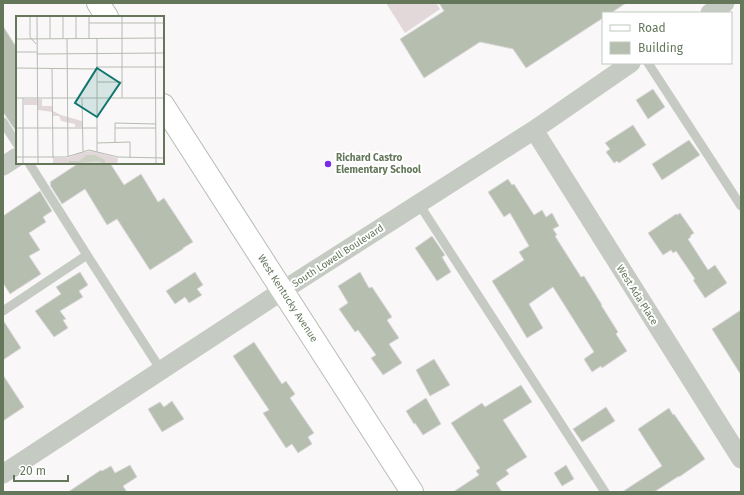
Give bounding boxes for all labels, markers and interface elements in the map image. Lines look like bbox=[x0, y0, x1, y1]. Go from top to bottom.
legend bbox=[602, 12, 732, 64]
inset map bbox=[16, 16, 164, 164]
text: Road bbox=[638, 21, 666, 35]
text: Building bbox=[638, 41, 684, 55]
place label: Richard Castro Elementary School bbox=[336, 152, 421, 176]
marker: Richard Castro Elementary School bbox=[323, 159, 333, 169]
street label: South Lowell Boulevard bbox=[290, 222, 386, 290]
street label: West Kentucky Avenue bbox=[255, 252, 320, 344]
street label: West Ada Place bbox=[614, 263, 660, 327]
scale bar bbox=[14, 457, 68, 483]
text: 20 m bbox=[20, 464, 46, 478]

